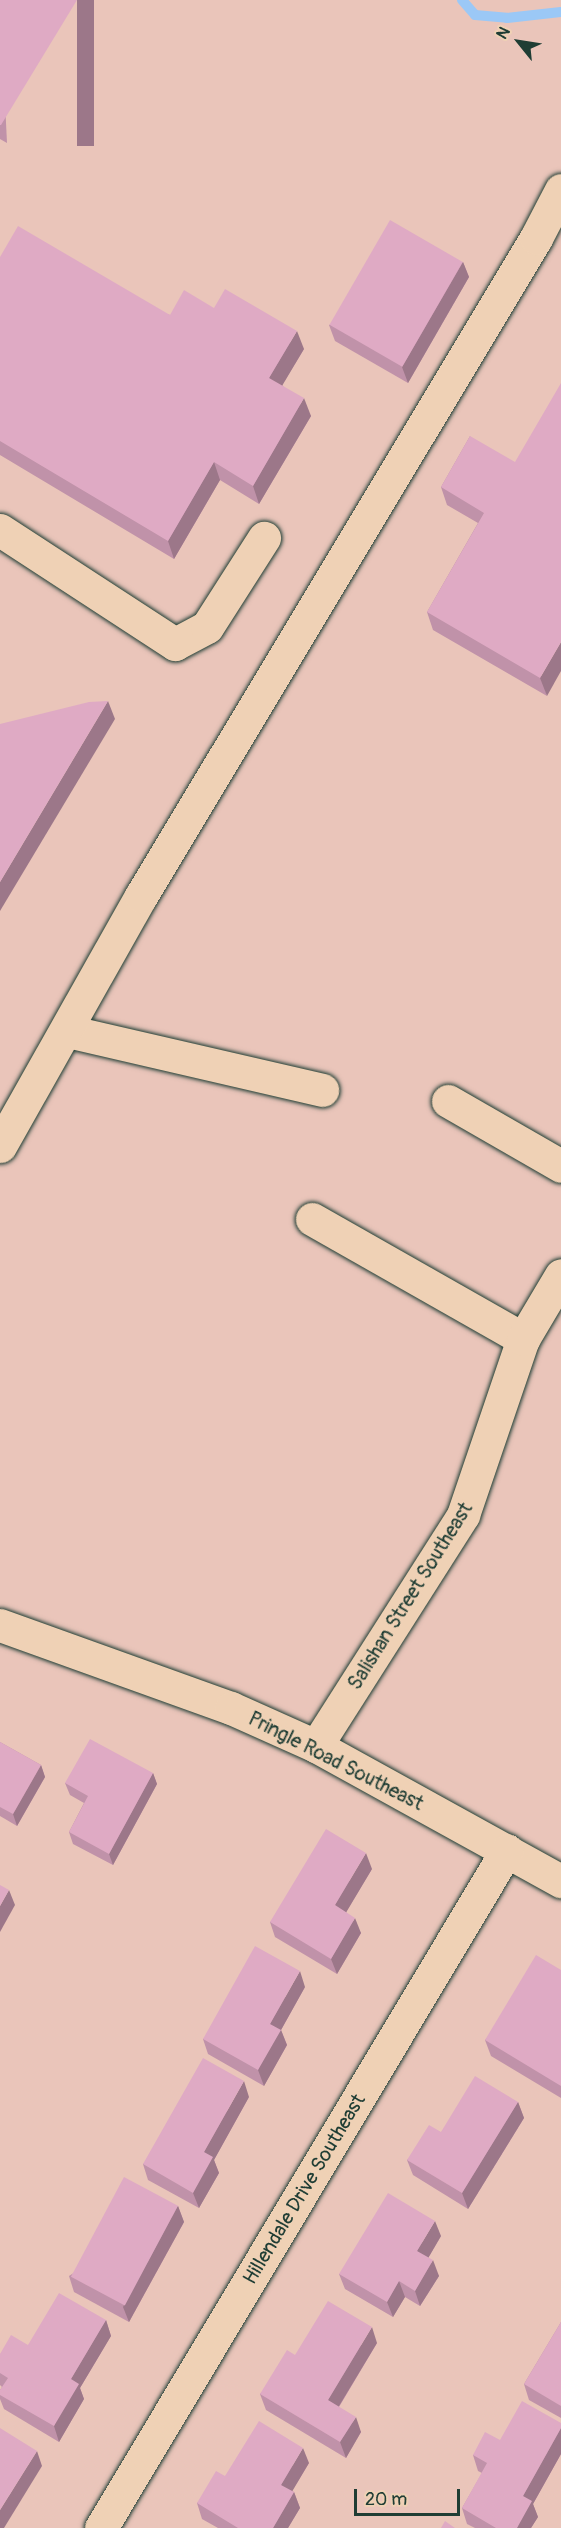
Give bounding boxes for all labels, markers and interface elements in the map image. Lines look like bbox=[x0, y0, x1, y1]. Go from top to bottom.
north arrow bbox=[489, 12, 549, 72]
text: N bbox=[492, 23, 515, 43]
street label: Salishan Street Southeast bbox=[342, 1498, 478, 1694]
street label: Pringle Road Southeast bbox=[244, 1706, 428, 1816]
street label: Hillendale Drive Southeast bbox=[238, 2090, 370, 2288]
scale bar bbox=[357, 2477, 464, 2515]
text: 20 m bbox=[365, 2488, 407, 2511]

